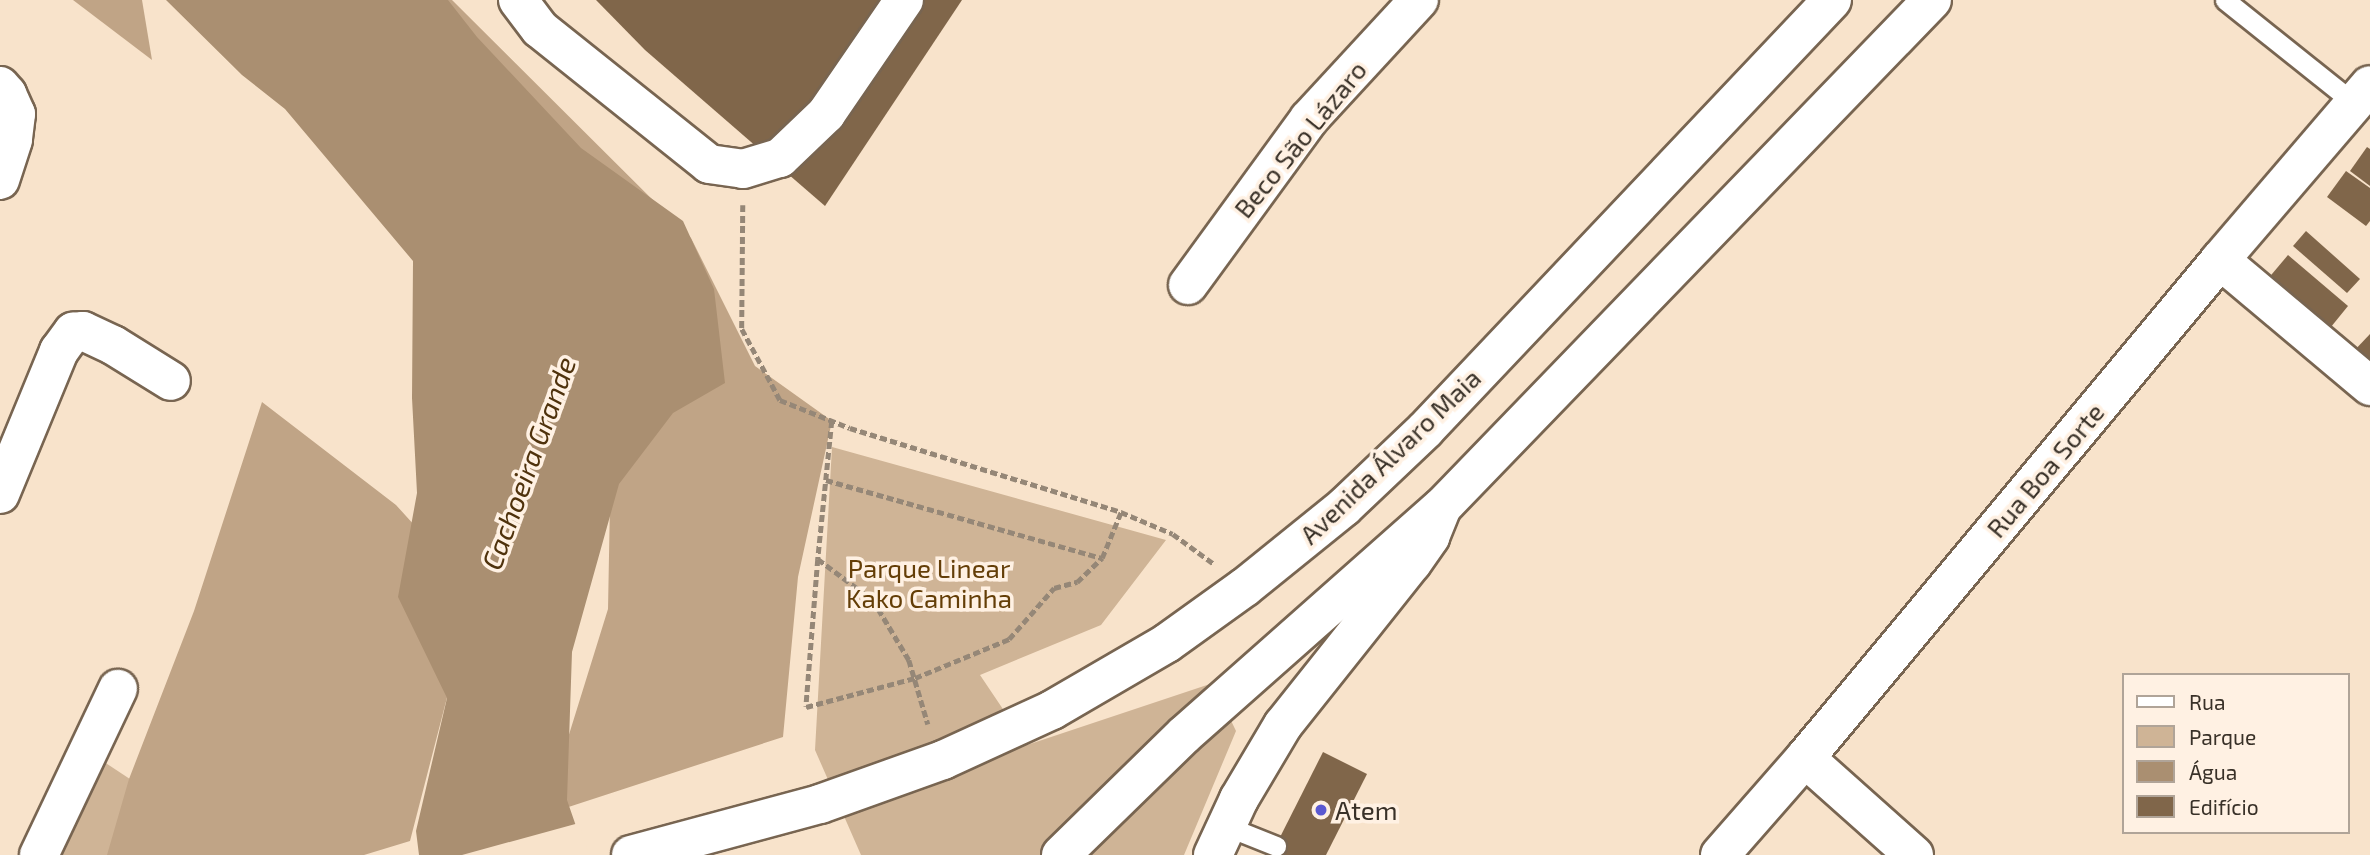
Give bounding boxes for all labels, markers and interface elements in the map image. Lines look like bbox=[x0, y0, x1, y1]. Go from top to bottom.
street label: Beco São Lázaro bbox=[1227, 54, 1373, 224]
water label: Cachoeira Grande bbox=[474, 352, 582, 574]
street label: Avenida Álvaro Maia bbox=[1293, 362, 1487, 550]
street label: Rua Boa Sorte bbox=[1980, 397, 2110, 543]
park label: Parque Linear Kako Caminha bbox=[846, 552, 1012, 614]
legend bbox=[2122, 673, 2349, 834]
text: Rua bbox=[2189, 689, 2225, 714]
text: Parque bbox=[2189, 724, 2256, 749]
text: Água bbox=[2189, 759, 2237, 784]
place label: Atem bbox=[1335, 794, 1398, 826]
text: Edifício bbox=[2189, 794, 2259, 819]
marker: Atem bbox=[1313, 802, 1329, 818]

